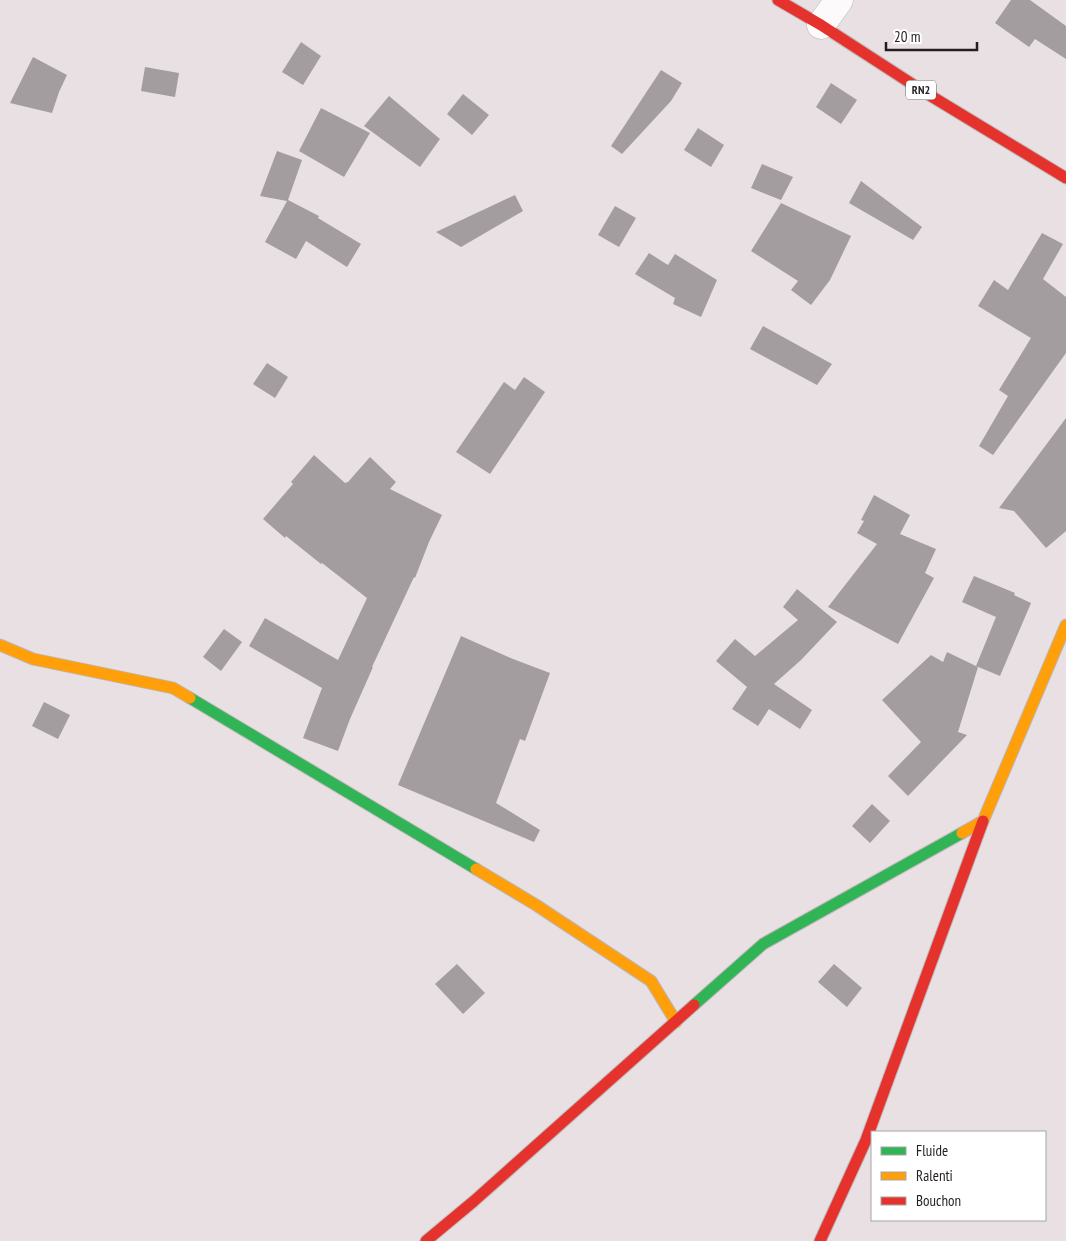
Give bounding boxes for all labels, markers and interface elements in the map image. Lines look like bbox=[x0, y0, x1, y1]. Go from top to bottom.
scale bar bbox=[886, 20, 977, 52]
text: 20 m bbox=[894, 27, 920, 46]
road number: RN2 bbox=[906, 80, 936, 100]
legend bbox=[871, 1131, 1046, 1221]
text: Fluide bbox=[916, 1141, 948, 1160]
text: Ralenti bbox=[916, 1166, 953, 1185]
text: Bouchon bbox=[916, 1191, 961, 1210]

